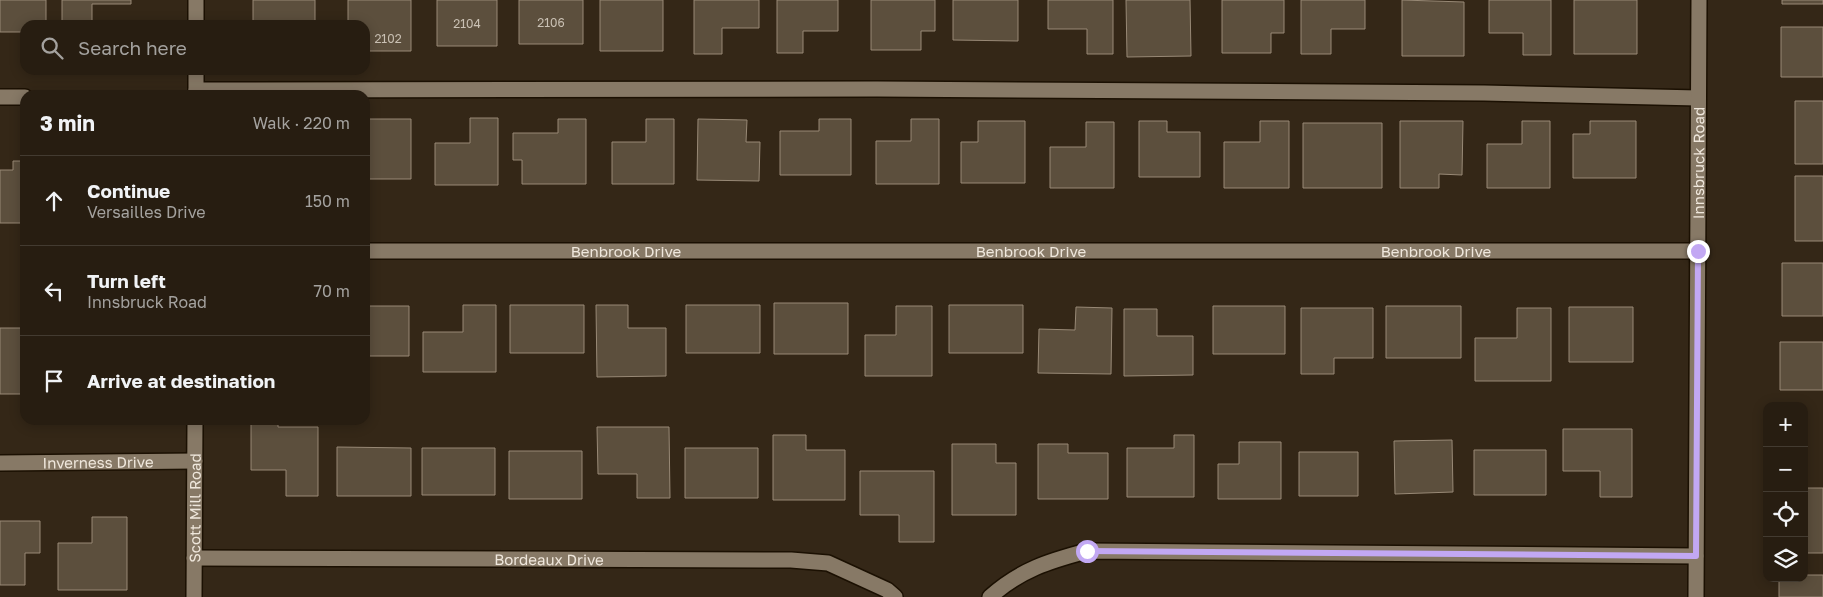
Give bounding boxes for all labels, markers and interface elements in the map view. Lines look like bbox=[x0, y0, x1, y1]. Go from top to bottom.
house number: 2106 bbox=[537, 15, 565, 30]
house number: 2104 bbox=[453, 16, 481, 31]
search box bbox=[20, 20, 370, 75]
house number: 2102 bbox=[374, 31, 402, 46]
icon: search bbox=[38, 34, 66, 62]
text: Search here bbox=[78, 36, 187, 59]
street label: Innsbruck Road bbox=[1689, 107, 1707, 219]
text: 3 min bbox=[40, 110, 95, 136]
text: Walk · 220 m bbox=[253, 113, 350, 133]
text: Continue bbox=[87, 179, 170, 202]
icon: ahead bbox=[40, 187, 68, 215]
text: 150 m bbox=[305, 191, 350, 211]
text: Versailles Drive bbox=[87, 202, 206, 222]
route end bbox=[1687, 240, 1710, 263]
street label: Benbrook Drive bbox=[571, 242, 682, 260]
street label: Benbrook Drive bbox=[976, 242, 1087, 260]
street label: Benbrook Drive bbox=[1381, 242, 1492, 260]
text: Turn left bbox=[87, 269, 166, 292]
icon: left bbox=[40, 277, 68, 305]
text: 70 m bbox=[313, 281, 350, 301]
text: Innsbruck Road bbox=[87, 292, 207, 312]
icon: arrive bbox=[40, 367, 68, 395]
text: Arrive at destination bbox=[87, 369, 275, 392]
map controls bbox=[1763, 402, 1808, 582]
button: + bbox=[1763, 402, 1808, 447]
button: − bbox=[1763, 447, 1808, 492]
street label: Inverness Drive bbox=[42, 452, 154, 472]
street label: Scott Mill Road bbox=[185, 453, 204, 563]
button: locate bbox=[1763, 492, 1808, 537]
button: layers bbox=[1763, 537, 1808, 582]
route start bbox=[1076, 540, 1099, 563]
street label: Bordeaux Drive bbox=[494, 550, 604, 568]

